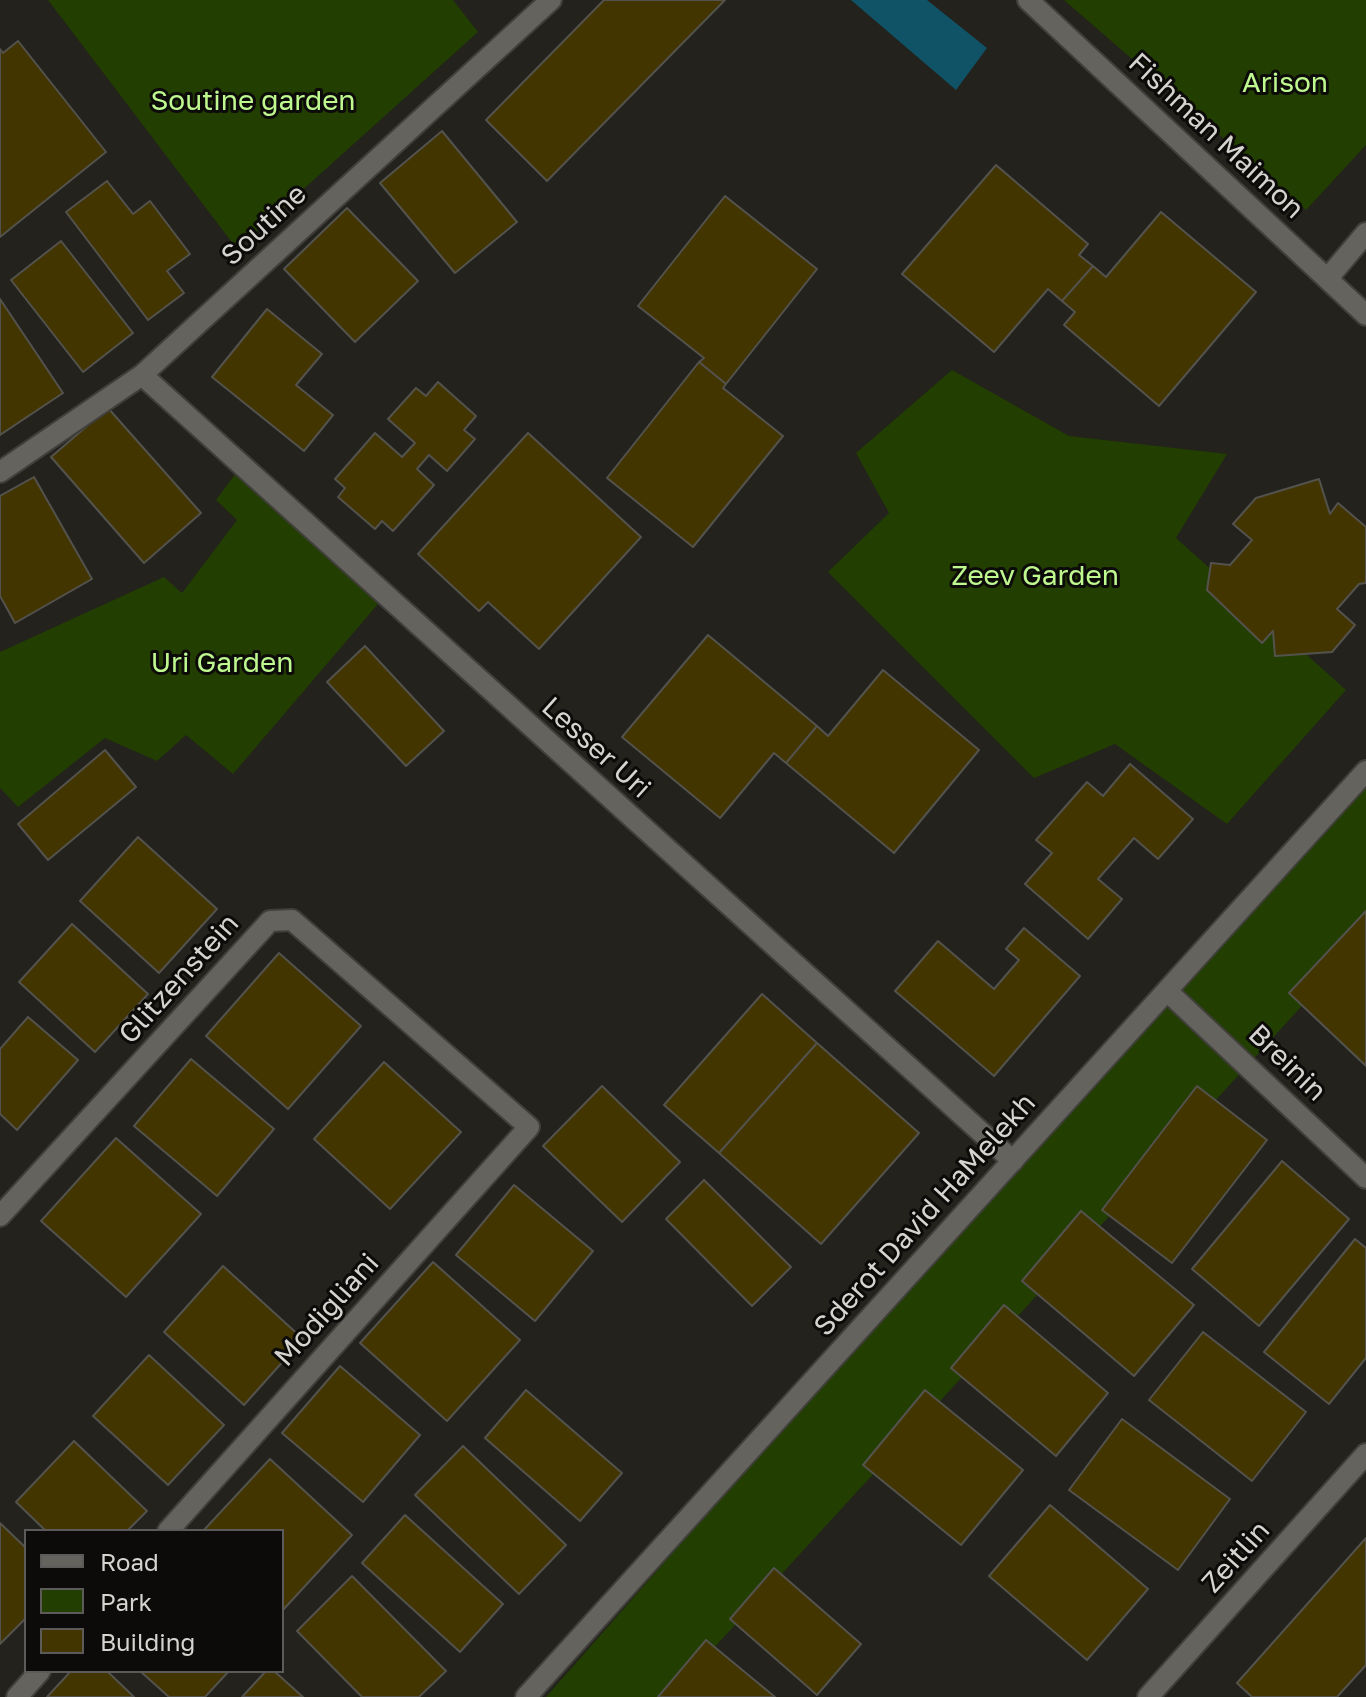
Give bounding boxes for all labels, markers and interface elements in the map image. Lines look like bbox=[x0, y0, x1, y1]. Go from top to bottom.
street label: Fishman Maimon bbox=[1121, 46, 1311, 226]
park label: Arison bbox=[1242, 66, 1328, 100]
park label: Soutine garden bbox=[150, 84, 356, 118]
street label: Soutine bbox=[215, 177, 313, 273]
park label: Zeev Garden bbox=[951, 559, 1119, 593]
park label: Uri Garden bbox=[151, 646, 293, 680]
street label: Lesser Uri bbox=[535, 690, 657, 806]
street label: Glitzenstein bbox=[112, 907, 246, 1051]
street label: Breinin bbox=[1241, 1018, 1333, 1108]
street label: Sderot David HaMelekh bbox=[807, 1087, 1043, 1343]
street label: Modigliani bbox=[268, 1247, 386, 1373]
street label: Zeitlin bbox=[1195, 1514, 1277, 1600]
legend bbox=[24, 1529, 284, 1673]
text: Road bbox=[100, 1547, 159, 1576]
text: Park bbox=[100, 1587, 152, 1616]
text: Building bbox=[100, 1627, 195, 1656]

